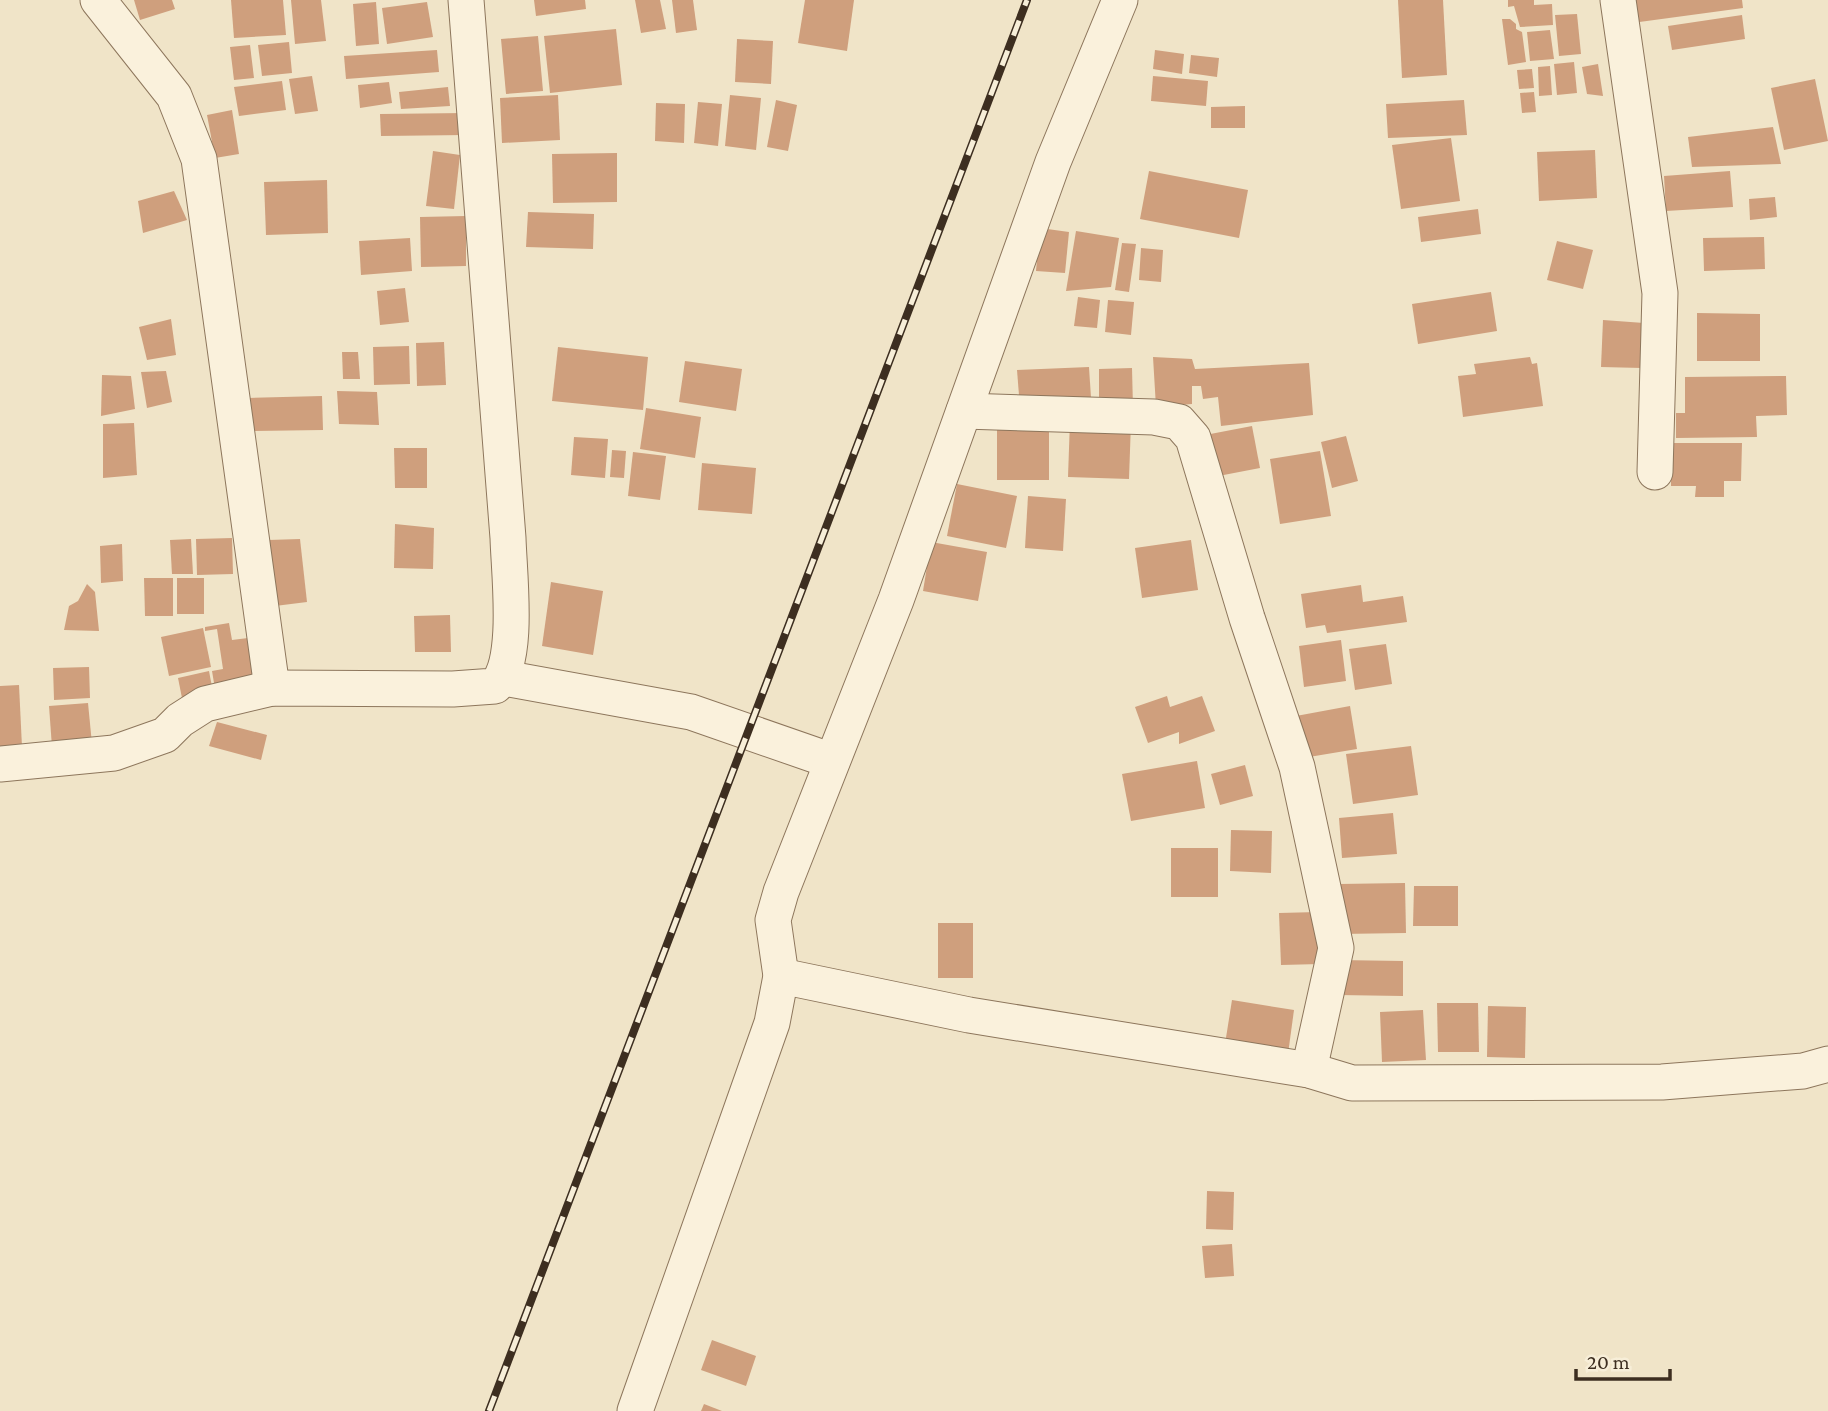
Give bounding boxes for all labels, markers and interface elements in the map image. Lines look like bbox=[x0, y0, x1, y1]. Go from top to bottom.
scale bar bbox=[1576, 1338, 1671, 1382]
text: 20 m bbox=[1587, 1350, 1630, 1374]

